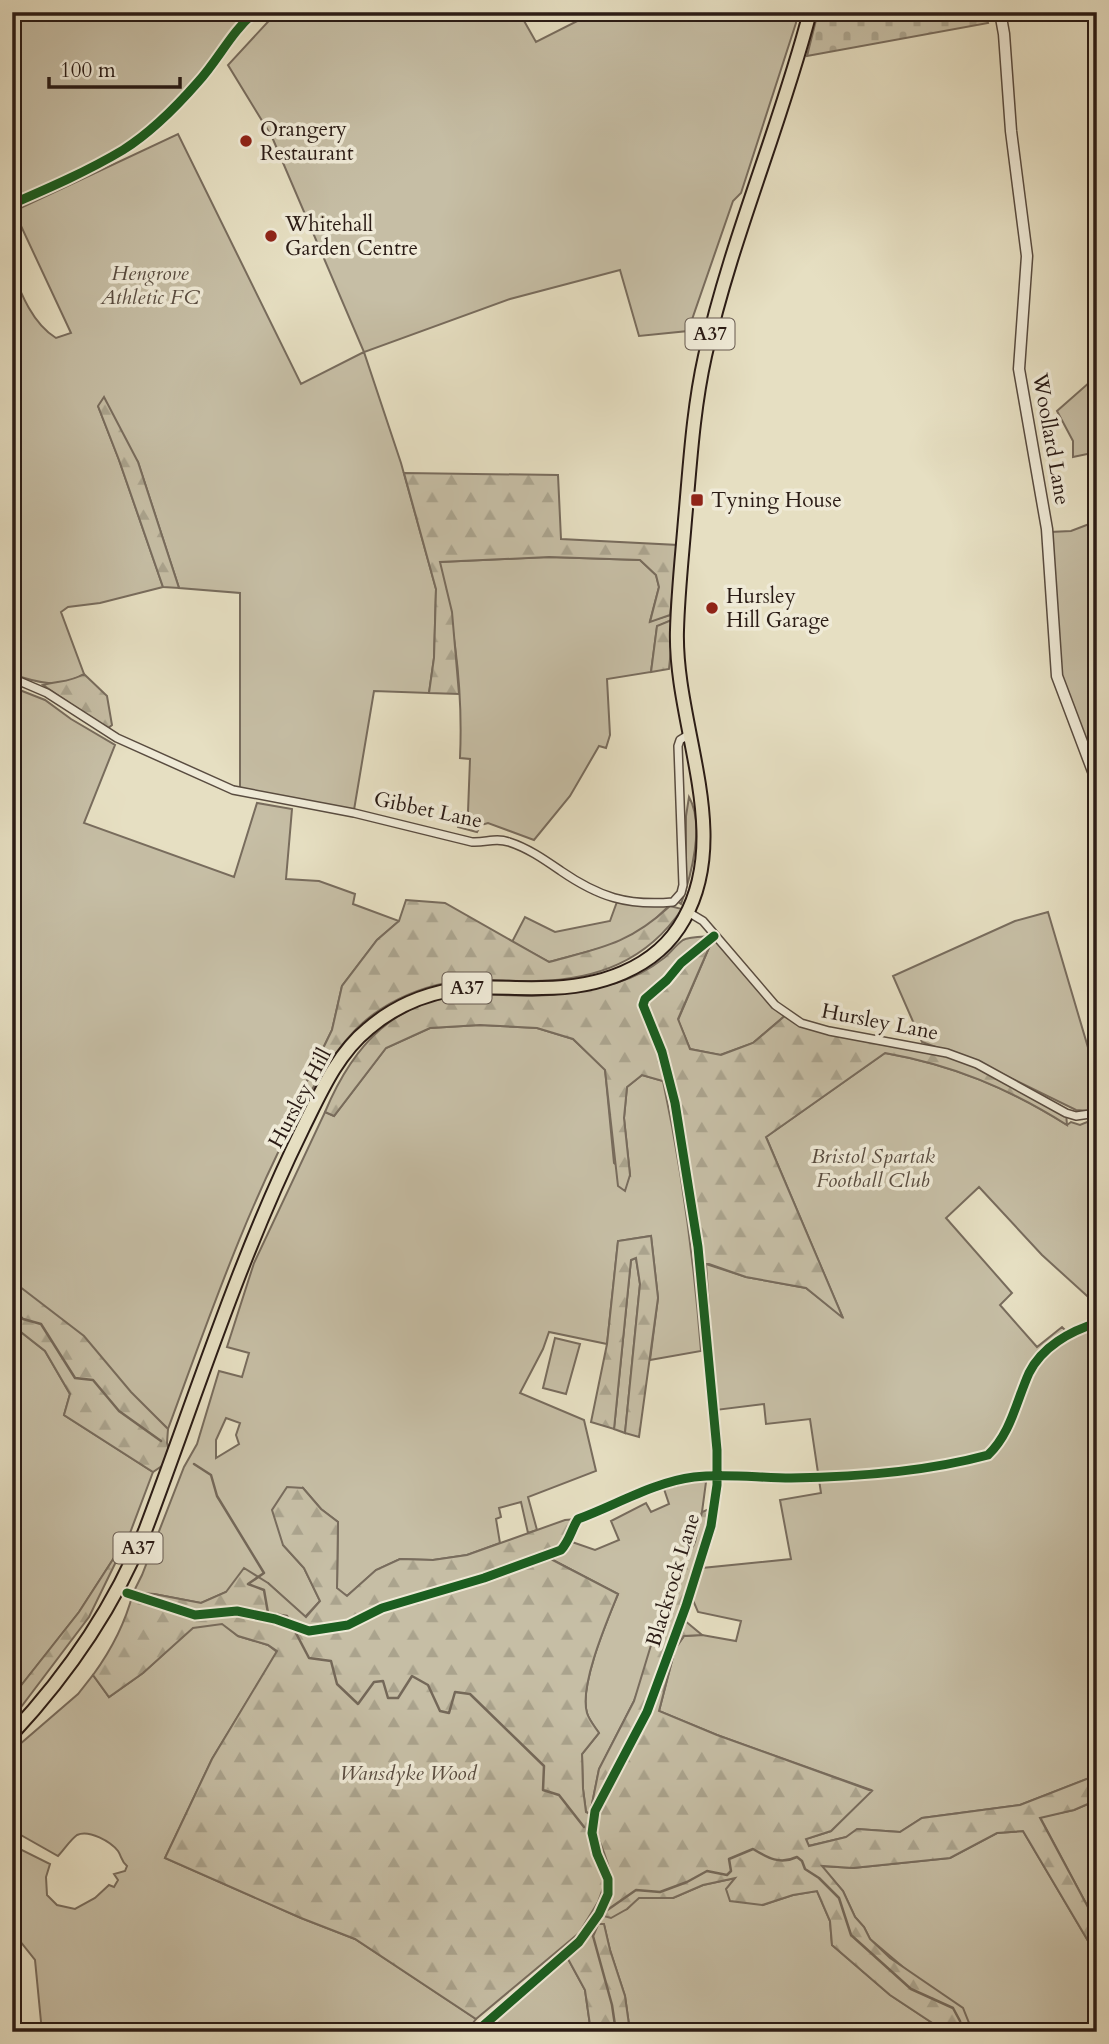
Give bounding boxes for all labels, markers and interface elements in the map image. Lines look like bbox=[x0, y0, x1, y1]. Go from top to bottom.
scale bar bbox=[49, 46, 180, 90]
text: 100 m bbox=[60, 56, 116, 85]
place label: Orangery Restaurant bbox=[260, 115, 354, 168]
marker: Orangery Restaurant bbox=[238, 133, 254, 149]
place label: Whitehall Garden Centre bbox=[284, 210, 418, 263]
marker: Whitehall Garden Centre bbox=[263, 228, 279, 244]
park label: Hengrove Athletic FC bbox=[99, 259, 201, 312]
road number: A37 bbox=[686, 318, 734, 350]
street label: Woollard Lane bbox=[1025, 370, 1077, 507]
place label: Tyning House bbox=[711, 486, 842, 515]
marker: Tyning House bbox=[689, 492, 705, 508]
place label: Hursley Hill Garage bbox=[726, 582, 830, 635]
marker: Hursley Hill Garage bbox=[704, 600, 720, 616]
street label: Gibbet Lane bbox=[371, 784, 485, 836]
road number: A37 bbox=[442, 972, 491, 1004]
street label: Hursley Lane bbox=[819, 996, 941, 1048]
street label: Hursley Hill bbox=[261, 1043, 339, 1153]
park label: Bristol Spartak Football Club bbox=[811, 1142, 936, 1195]
street label: Blackrock Lane bbox=[639, 1510, 707, 1650]
road number: A37 bbox=[114, 1532, 162, 1564]
park label: Wansdyke Wood bbox=[339, 1759, 477, 1788]

